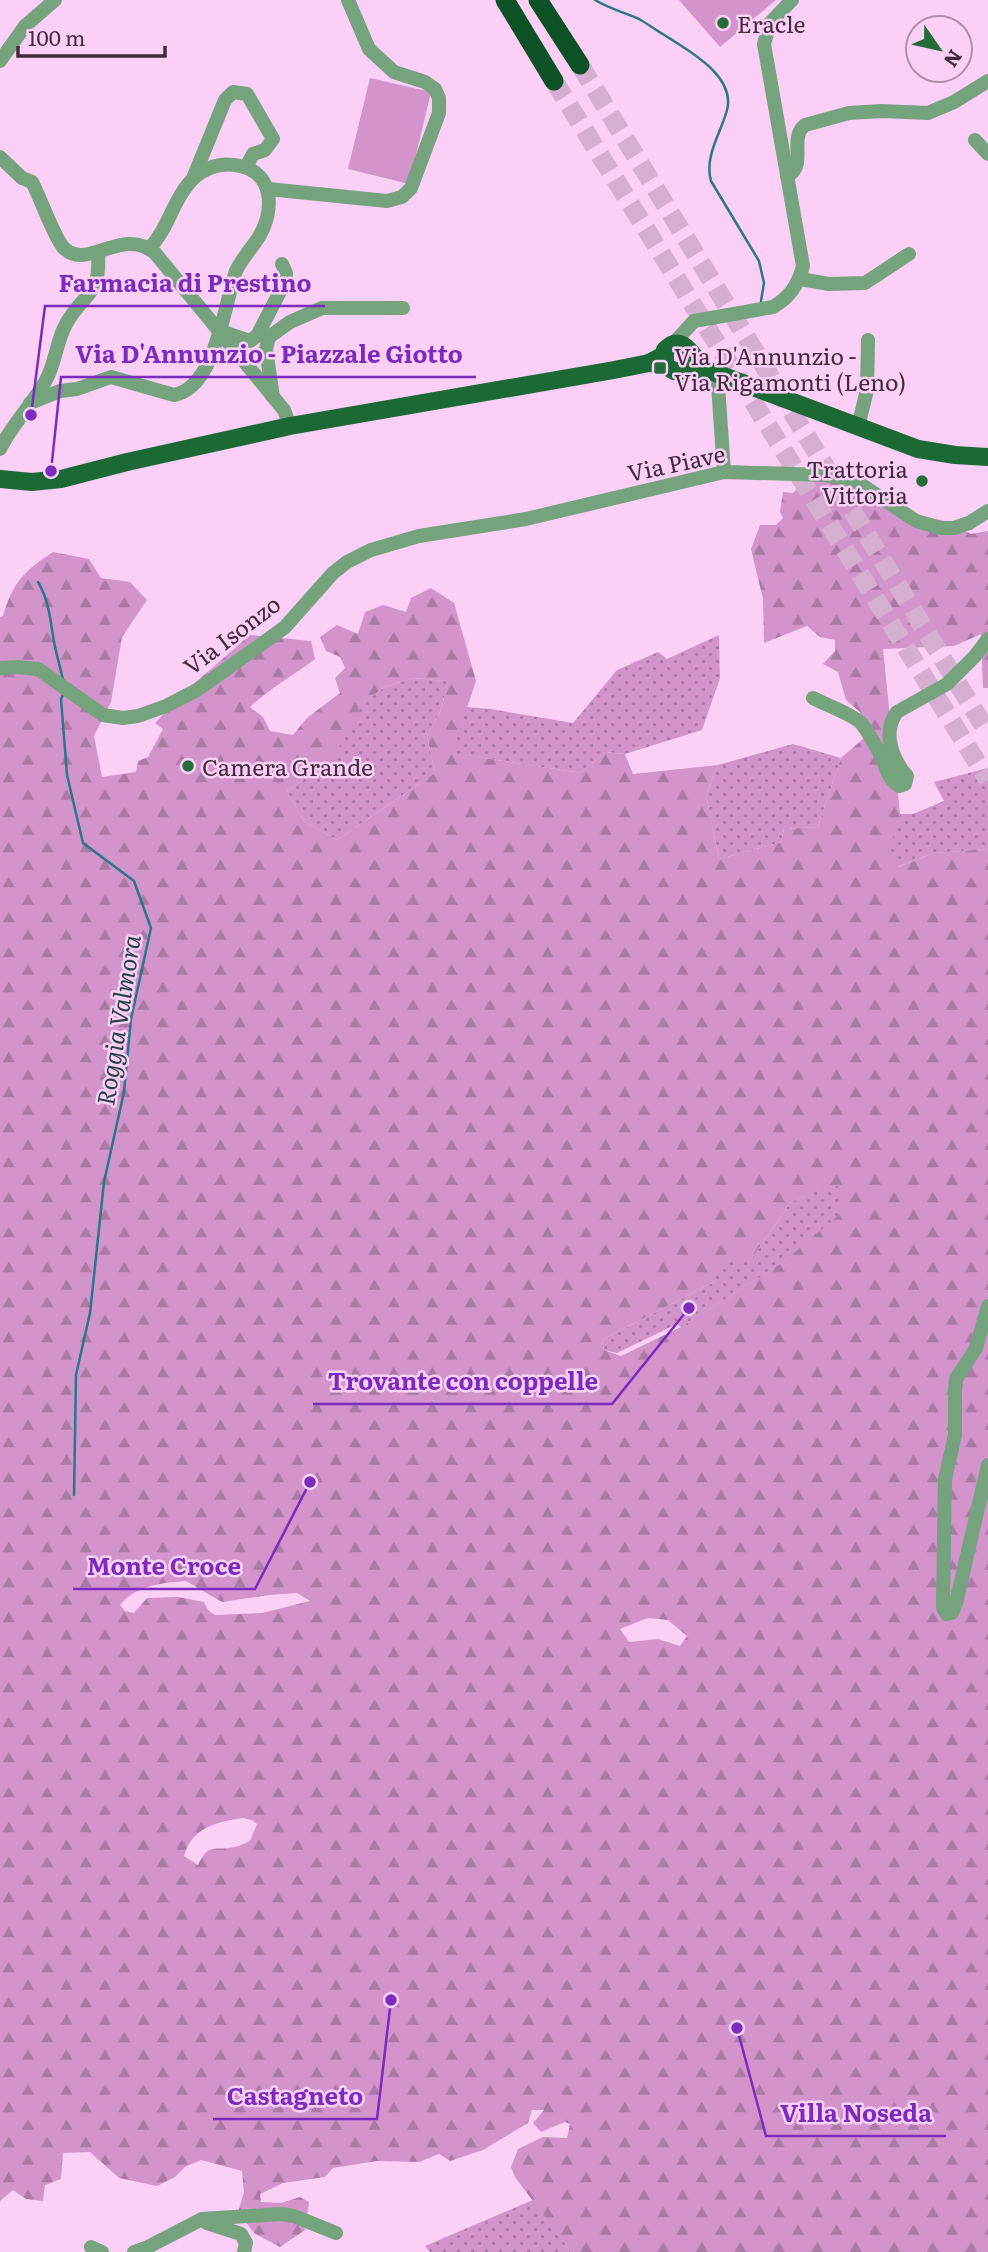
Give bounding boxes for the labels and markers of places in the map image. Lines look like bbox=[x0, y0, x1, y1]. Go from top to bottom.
place label: Eracle bbox=[737, 6, 806, 40]
marker: Eracle bbox=[715, 15, 731, 31]
callout: Farmacia di Prestino bbox=[45, 261, 325, 306]
callout: Via D'Annunzio - Piazzale Giotto bbox=[61, 332, 476, 377]
place label: Via D'Annunzio - Via Rigamonti (Leno) bbox=[674, 338, 906, 398]
marker: Via D'Annunzio - Via Rigamonti (Leno) bbox=[652, 360, 668, 376]
place label: Trattoria Vittoria bbox=[806, 451, 909, 511]
marker: Trattoria Vittoria bbox=[914, 473, 930, 489]
place label: Camera Grande bbox=[202, 749, 373, 783]
marker: Camera Grande bbox=[180, 758, 196, 774]
callout: Trovante con coppelle bbox=[313, 1359, 612, 1404]
callout: Monte Croce bbox=[73, 1544, 255, 1589]
callout: Castagneto bbox=[213, 2074, 377, 2119]
callout: Villa Noseda bbox=[766, 2091, 946, 2136]

